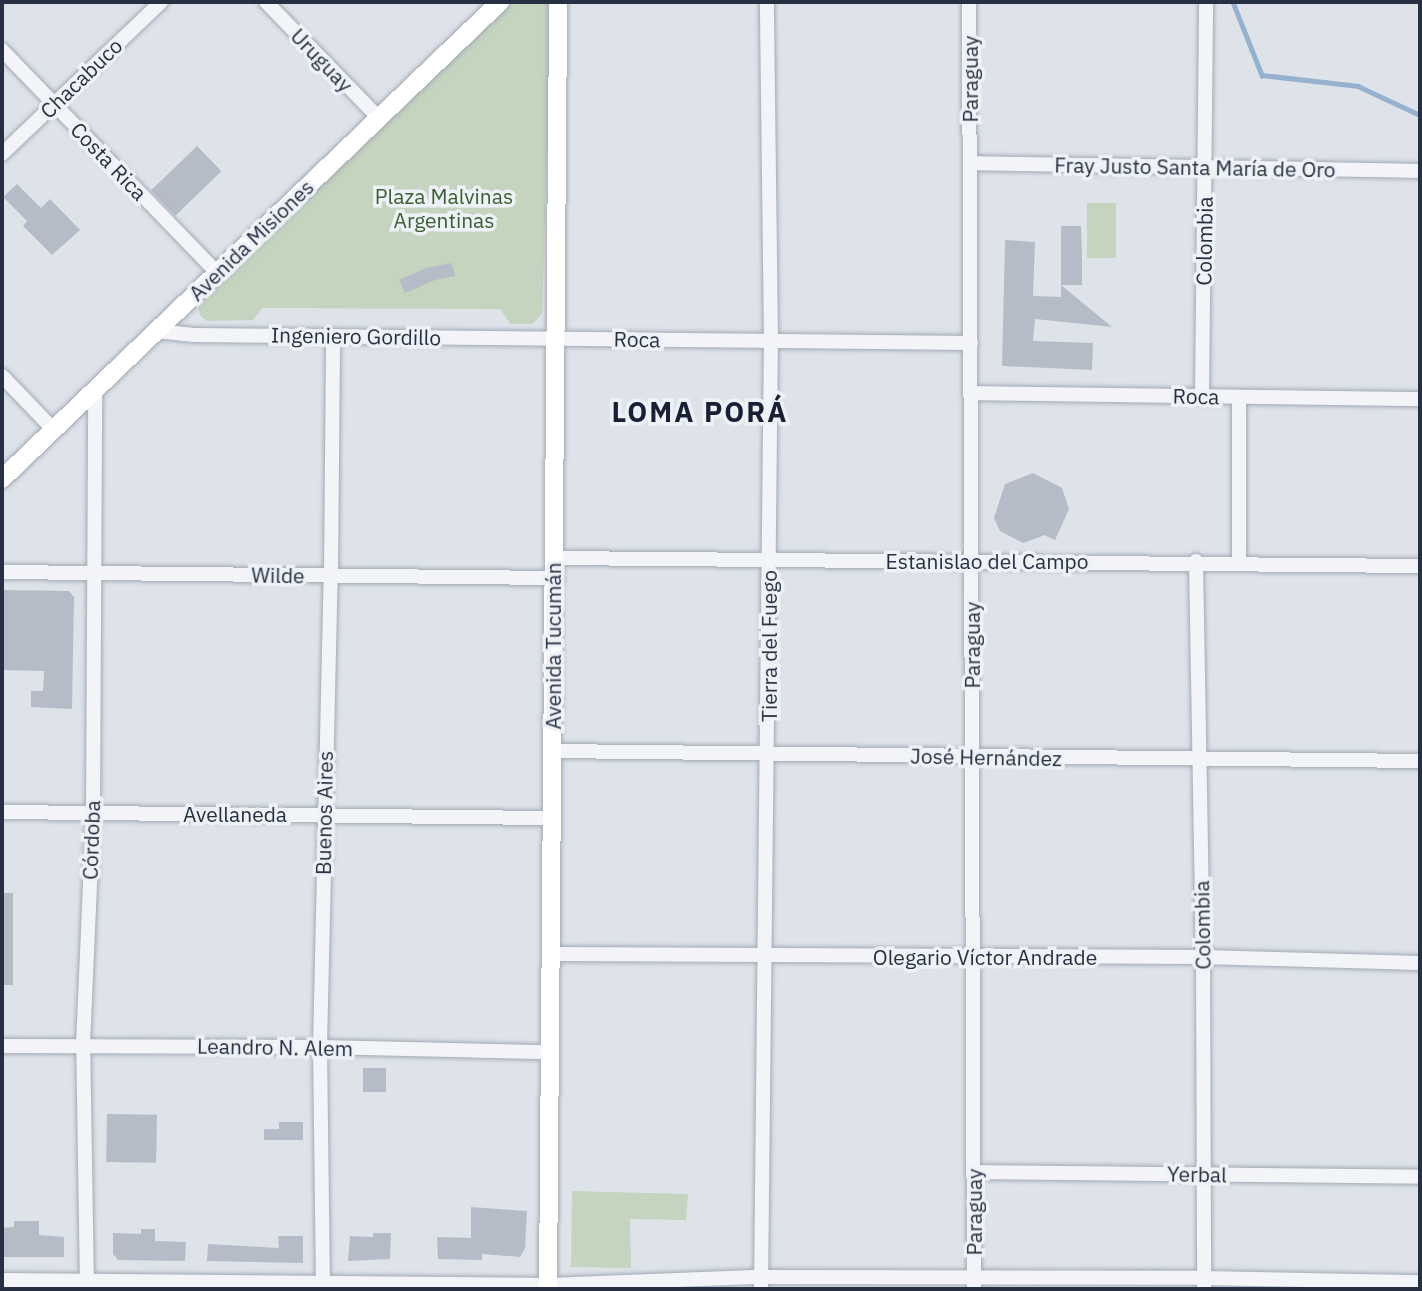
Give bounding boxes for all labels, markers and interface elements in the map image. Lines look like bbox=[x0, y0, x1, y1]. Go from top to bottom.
street label: Uruguay bbox=[286, 23, 358, 97]
street label: Chacabuco bbox=[35, 33, 127, 123]
street label: Paraguay bbox=[957, 35, 983, 123]
street label: Costa Rica bbox=[66, 117, 152, 205]
street label: Fray Justo Santa María de Oro bbox=[1054, 152, 1336, 182]
street label: Avenida Misiones bbox=[183, 174, 319, 306]
park label: Plaza Malvinas Argentinas bbox=[375, 183, 513, 233]
street label: Colombia bbox=[1191, 196, 1217, 286]
street label: Ingeniero Gordillo bbox=[271, 322, 441, 350]
street label: Roca bbox=[613, 326, 661, 352]
street label: Roca bbox=[1172, 383, 1220, 409]
district label: LOMA PORÁ bbox=[613, 395, 787, 429]
street label: Estanislao del Campo bbox=[886, 548, 1088, 574]
street label: Wilde bbox=[251, 562, 305, 588]
street label: Avenida Tucumán bbox=[540, 562, 566, 730]
street label: Tierra del Fuego bbox=[756, 570, 782, 722]
street label: Paraguay bbox=[959, 601, 985, 689]
street label: José Hernández bbox=[910, 743, 1062, 771]
street label: Buenos Aires bbox=[310, 751, 338, 875]
street label: Córdoba bbox=[77, 800, 105, 880]
street label: Avellaneda bbox=[183, 801, 287, 827]
street label: Colombia bbox=[1189, 880, 1215, 970]
street label: Olegario Víctor Andrade bbox=[873, 944, 1097, 970]
street label: Leandro N. Alem bbox=[197, 1033, 353, 1061]
street label: Yerbal bbox=[1167, 1161, 1227, 1187]
street label: Paraguay bbox=[961, 1168, 987, 1256]

